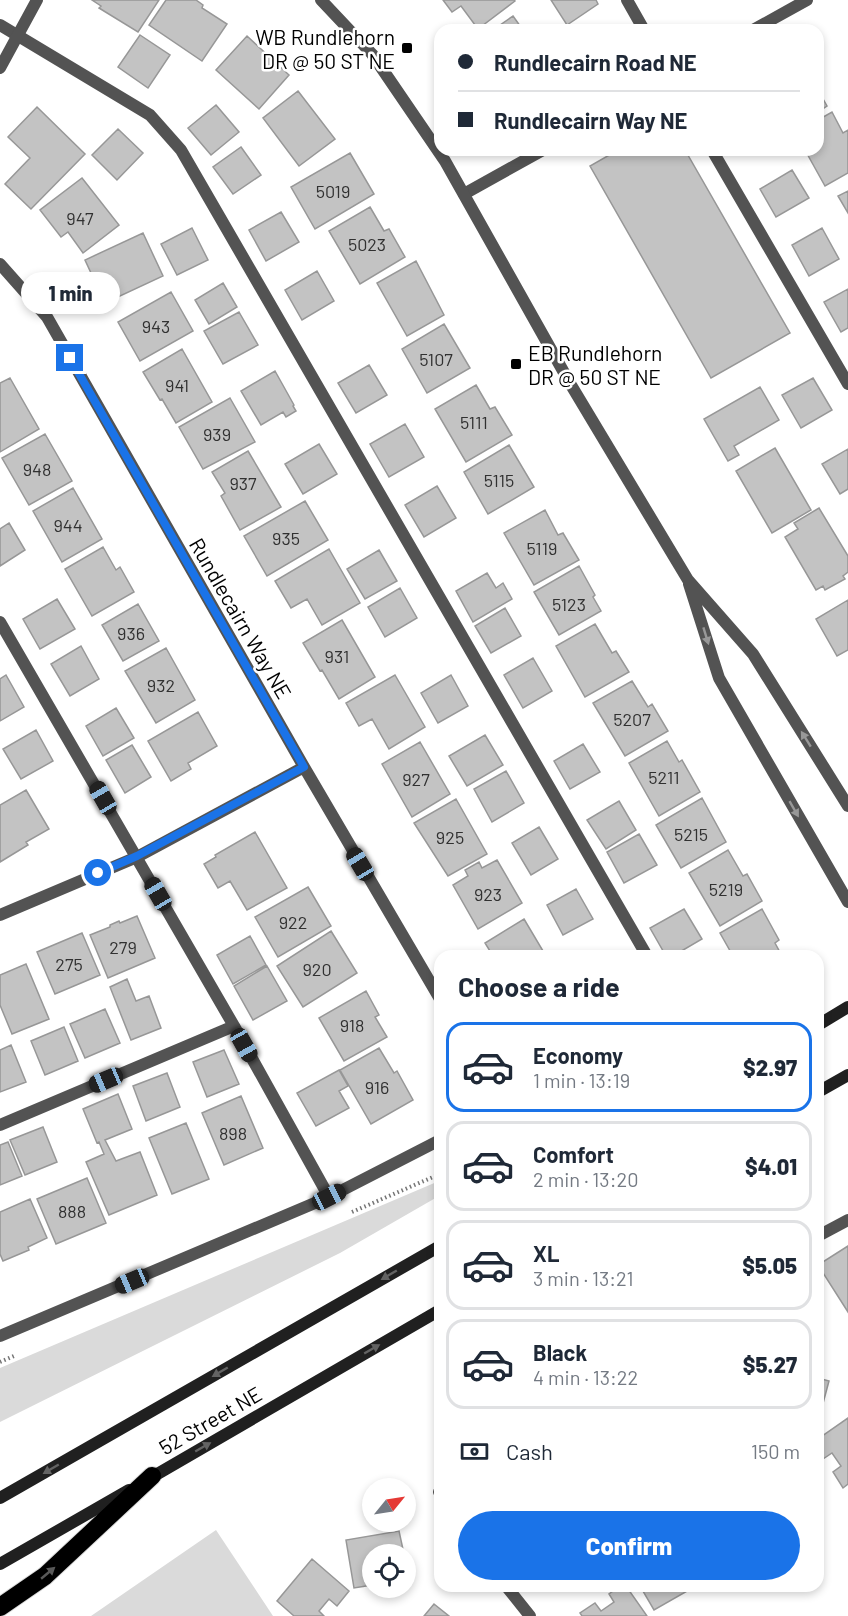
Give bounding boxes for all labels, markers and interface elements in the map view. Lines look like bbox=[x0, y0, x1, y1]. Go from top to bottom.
place label: WB Rundlehorn DR @ 50 ST NE bbox=[255, 24, 395, 73]
marker: WB Rundlehorn DR @ 50 ST NE bbox=[400, 41, 414, 55]
text: Rundlecairn Road NE bbox=[494, 49, 697, 75]
text: Rundlecairn Way NE bbox=[494, 107, 687, 133]
house number: 5019 bbox=[316, 180, 350, 202]
house number: 947 bbox=[66, 207, 94, 229]
house number: 5023 bbox=[348, 233, 386, 255]
callout: 1 min bbox=[20, 271, 119, 313]
text: 1 min bbox=[49, 281, 92, 305]
house number: 943 bbox=[142, 315, 170, 337]
place label: EB Rundlehorn DR @ 50 ST NE bbox=[528, 340, 662, 389]
route end bbox=[56, 344, 83, 371]
house number: 5107 bbox=[419, 348, 453, 370]
marker: EB Rundlehorn DR @ 50 ST NE bbox=[509, 357, 523, 371]
house number: 941 bbox=[165, 374, 189, 396]
house number: 5111 bbox=[460, 411, 488, 433]
house number: 939 bbox=[203, 423, 231, 445]
house number: 948 bbox=[23, 458, 51, 480]
house number: 5115 bbox=[484, 469, 514, 491]
house number: 937 bbox=[229, 472, 257, 494]
house number: 944 bbox=[53, 514, 83, 536]
house number: 935 bbox=[272, 527, 300, 549]
street label: Rundlecairn Way NE bbox=[185, 533, 297, 703]
house number: 5119 bbox=[527, 537, 557, 559]
house number: 5123 bbox=[552, 593, 586, 615]
house number: 936 bbox=[117, 622, 145, 644]
one-way arrow bbox=[701, 627, 711, 645]
house number: 931 bbox=[325, 645, 349, 667]
house number: 932 bbox=[147, 674, 175, 696]
house number: 5207 bbox=[613, 708, 651, 730]
one-way arrow bbox=[800, 731, 811, 747]
house number: 5211 bbox=[648, 766, 680, 788]
house number: 927 bbox=[402, 768, 430, 790]
car bbox=[86, 778, 120, 818]
one-way arrow bbox=[789, 801, 800, 817]
house number: 5215 bbox=[674, 823, 708, 845]
house number: 925 bbox=[436, 826, 464, 848]
car bbox=[343, 844, 377, 884]
route start bbox=[84, 859, 111, 886]
car bbox=[141, 874, 175, 914]
house number: 5219 bbox=[709, 878, 743, 900]
house number: 923 bbox=[474, 883, 502, 905]
house number: 922 bbox=[279, 911, 307, 933]
house number: 279 bbox=[109, 936, 137, 958]
house number: 275 bbox=[55, 953, 83, 975]
house number: 920 bbox=[302, 958, 332, 980]
text: Choose a ride bbox=[458, 970, 620, 1002]
house number: 918 bbox=[340, 1014, 364, 1036]
car bbox=[227, 1025, 261, 1065]
icon: car bbox=[461, 1040, 515, 1094]
text: Economy bbox=[533, 1042, 623, 1068]
text: $2.97 bbox=[743, 1054, 797, 1080]
car bbox=[86, 1065, 126, 1095]
text: 1 min · 13:19 bbox=[533, 1068, 630, 1092]
house number: 916 bbox=[365, 1076, 389, 1098]
house number: 898 bbox=[219, 1122, 247, 1144]
icon: car bbox=[461, 1139, 515, 1193]
text: Comfort bbox=[533, 1141, 614, 1167]
text: $4.01 bbox=[745, 1153, 797, 1179]
text: 2 min · 13:20 bbox=[533, 1167, 638, 1191]
car bbox=[309, 1181, 349, 1213]
house number: 888 bbox=[58, 1200, 86, 1222]
icon: car bbox=[461, 1238, 515, 1292]
text: XL bbox=[533, 1240, 559, 1266]
text: $5.05 bbox=[742, 1252, 797, 1278]
car bbox=[112, 1266, 152, 1296]
text: 3 min · 13:21 bbox=[533, 1266, 633, 1290]
one-way arrow bbox=[380, 1270, 397, 1280]
icon: car bbox=[461, 1337, 515, 1391]
text: Black bbox=[533, 1339, 587, 1365]
one-way arrow bbox=[364, 1344, 380, 1355]
text: $5.27 bbox=[743, 1351, 797, 1377]
text: 4 min · 13:22 bbox=[533, 1365, 638, 1389]
one-way arrow bbox=[212, 1367, 228, 1378]
street label: 52 Street NE bbox=[154, 1381, 266, 1459]
icon: cash bbox=[458, 1435, 491, 1468]
text: Cash bbox=[506, 1438, 553, 1464]
text: 150 m bbox=[751, 1439, 800, 1463]
one-way arrow bbox=[195, 1442, 212, 1452]
one-way arrow bbox=[42, 1464, 59, 1474]
north arrow bbox=[362, 1478, 416, 1532]
map controls bbox=[362, 1478, 416, 1598]
button: Confirm bbox=[458, 1511, 800, 1580]
button: locate bbox=[362, 1544, 416, 1598]
one-way arrow bbox=[40, 1567, 55, 1580]

